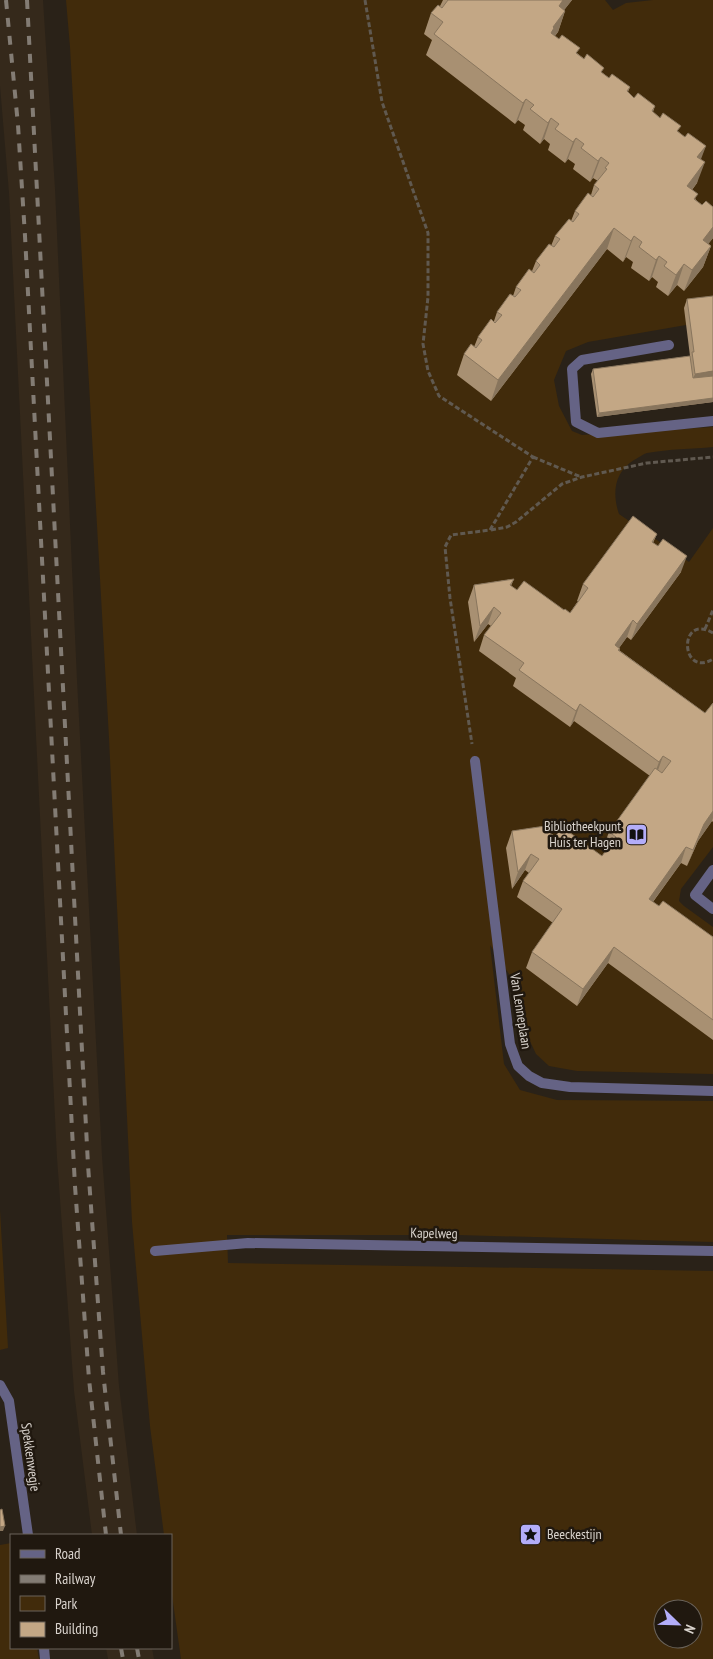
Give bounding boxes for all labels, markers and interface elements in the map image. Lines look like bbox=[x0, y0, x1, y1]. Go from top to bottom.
place label: Bibliotheekpunt Huis ter Hagen bbox=[544, 817, 621, 851]
library icon: Bibliotheekpunt Huis ter Hagen bbox=[625, 822, 649, 846]
street label: Van Lenneplaan bbox=[506, 971, 536, 1050]
street label: Kapelweg bbox=[410, 1224, 458, 1242]
street label: Spekkenwegje bbox=[17, 1421, 45, 1493]
place icon: Beeckestijn bbox=[519, 1522, 543, 1546]
place label: Beeckestijn bbox=[547, 1525, 602, 1543]
legend bbox=[10, 1534, 172, 1649]
text: Road bbox=[55, 1544, 81, 1563]
text: Railway bbox=[55, 1569, 96, 1588]
text: Park bbox=[55, 1594, 77, 1613]
north arrow bbox=[653, 1599, 703, 1649]
text: Building bbox=[55, 1619, 98, 1638]
text: N bbox=[680, 1622, 700, 1636]

